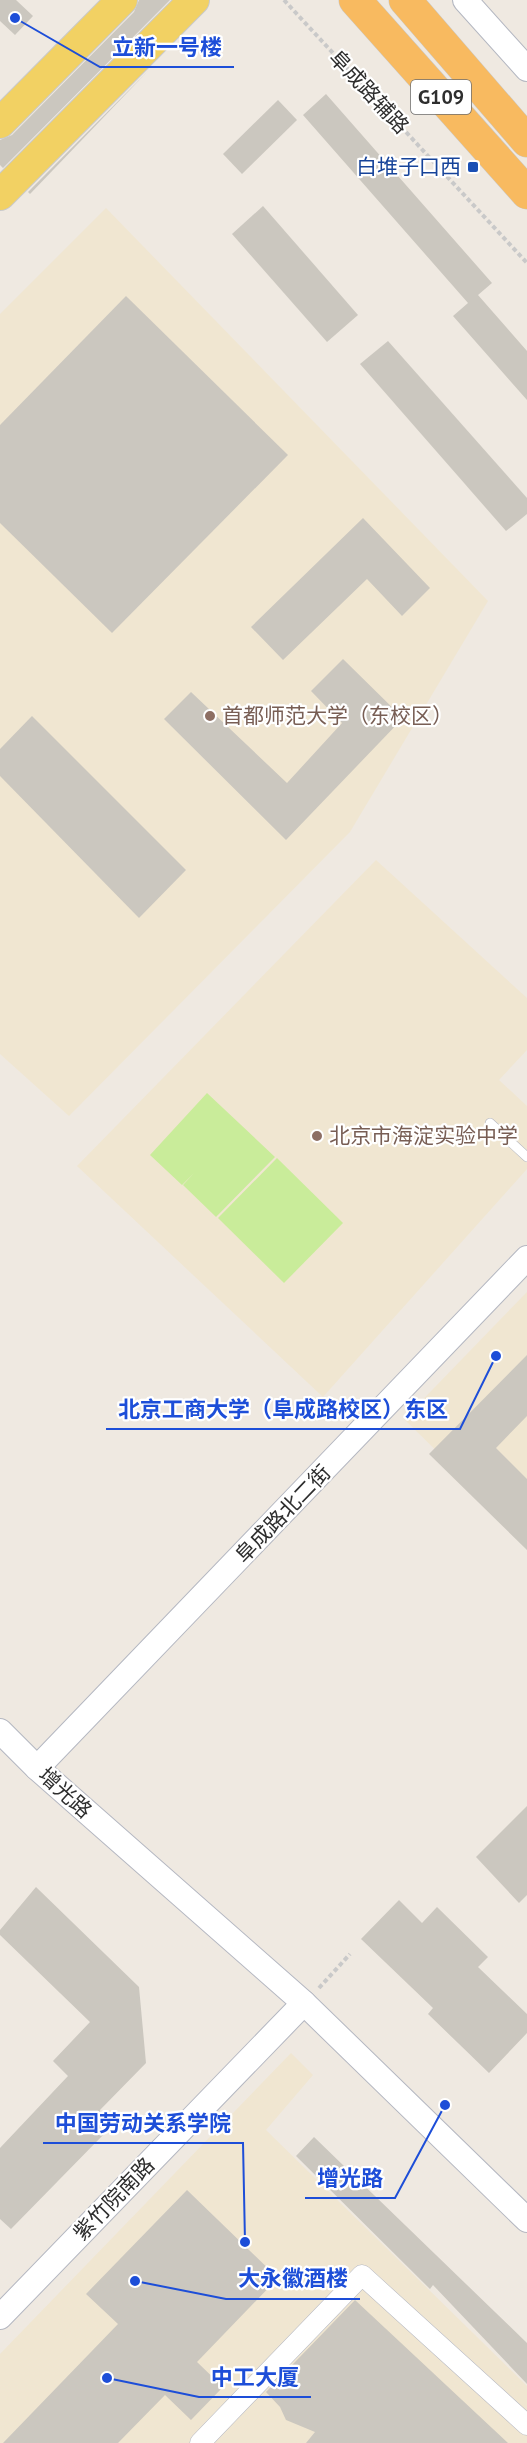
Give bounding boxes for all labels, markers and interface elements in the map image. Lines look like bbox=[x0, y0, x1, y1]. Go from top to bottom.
callout: 立新一号楼 bbox=[100, 27, 234, 67]
text: 立新一号楼 bbox=[112, 33, 222, 61]
street label: 阜成路辅路 bbox=[324, 44, 415, 139]
road number: G109 bbox=[411, 80, 471, 114]
place label: 白堆子口西 bbox=[356, 153, 461, 180]
marker: 白堆子口西 bbox=[466, 160, 480, 174]
place label: 首都师范大学（东校区） bbox=[222, 702, 453, 729]
marker: 首都师范大学（东校区） bbox=[203, 709, 217, 723]
place label: 北京市海淀实验中学 bbox=[329, 1122, 518, 1149]
marker: 北京市海淀实验中学 bbox=[310, 1129, 324, 1143]
callout: 北京工商大学（阜成路校区）东区 bbox=[106, 1389, 460, 1429]
text: 北京工商大学（阜成路校区）东区 bbox=[118, 1395, 448, 1423]
street label: 阜成路北二街 bbox=[229, 1459, 336, 1568]
street label: 增光路 bbox=[33, 1762, 98, 1824]
callout: 中国劳动关系学院 bbox=[43, 2103, 243, 2143]
text: 中国劳动关系学院 bbox=[55, 2109, 231, 2137]
street label: 紫竹院南路 bbox=[67, 2152, 160, 2246]
callout: 增光路 bbox=[305, 2158, 395, 2198]
text: 增光路 bbox=[317, 2164, 383, 2192]
callout: 大永徽酒楼 bbox=[226, 2259, 360, 2299]
text: 大永徽酒楼 bbox=[238, 2264, 348, 2292]
callout: 中工大厦 bbox=[199, 2357, 311, 2397]
text: 中工大厦 bbox=[211, 2363, 299, 2391]

